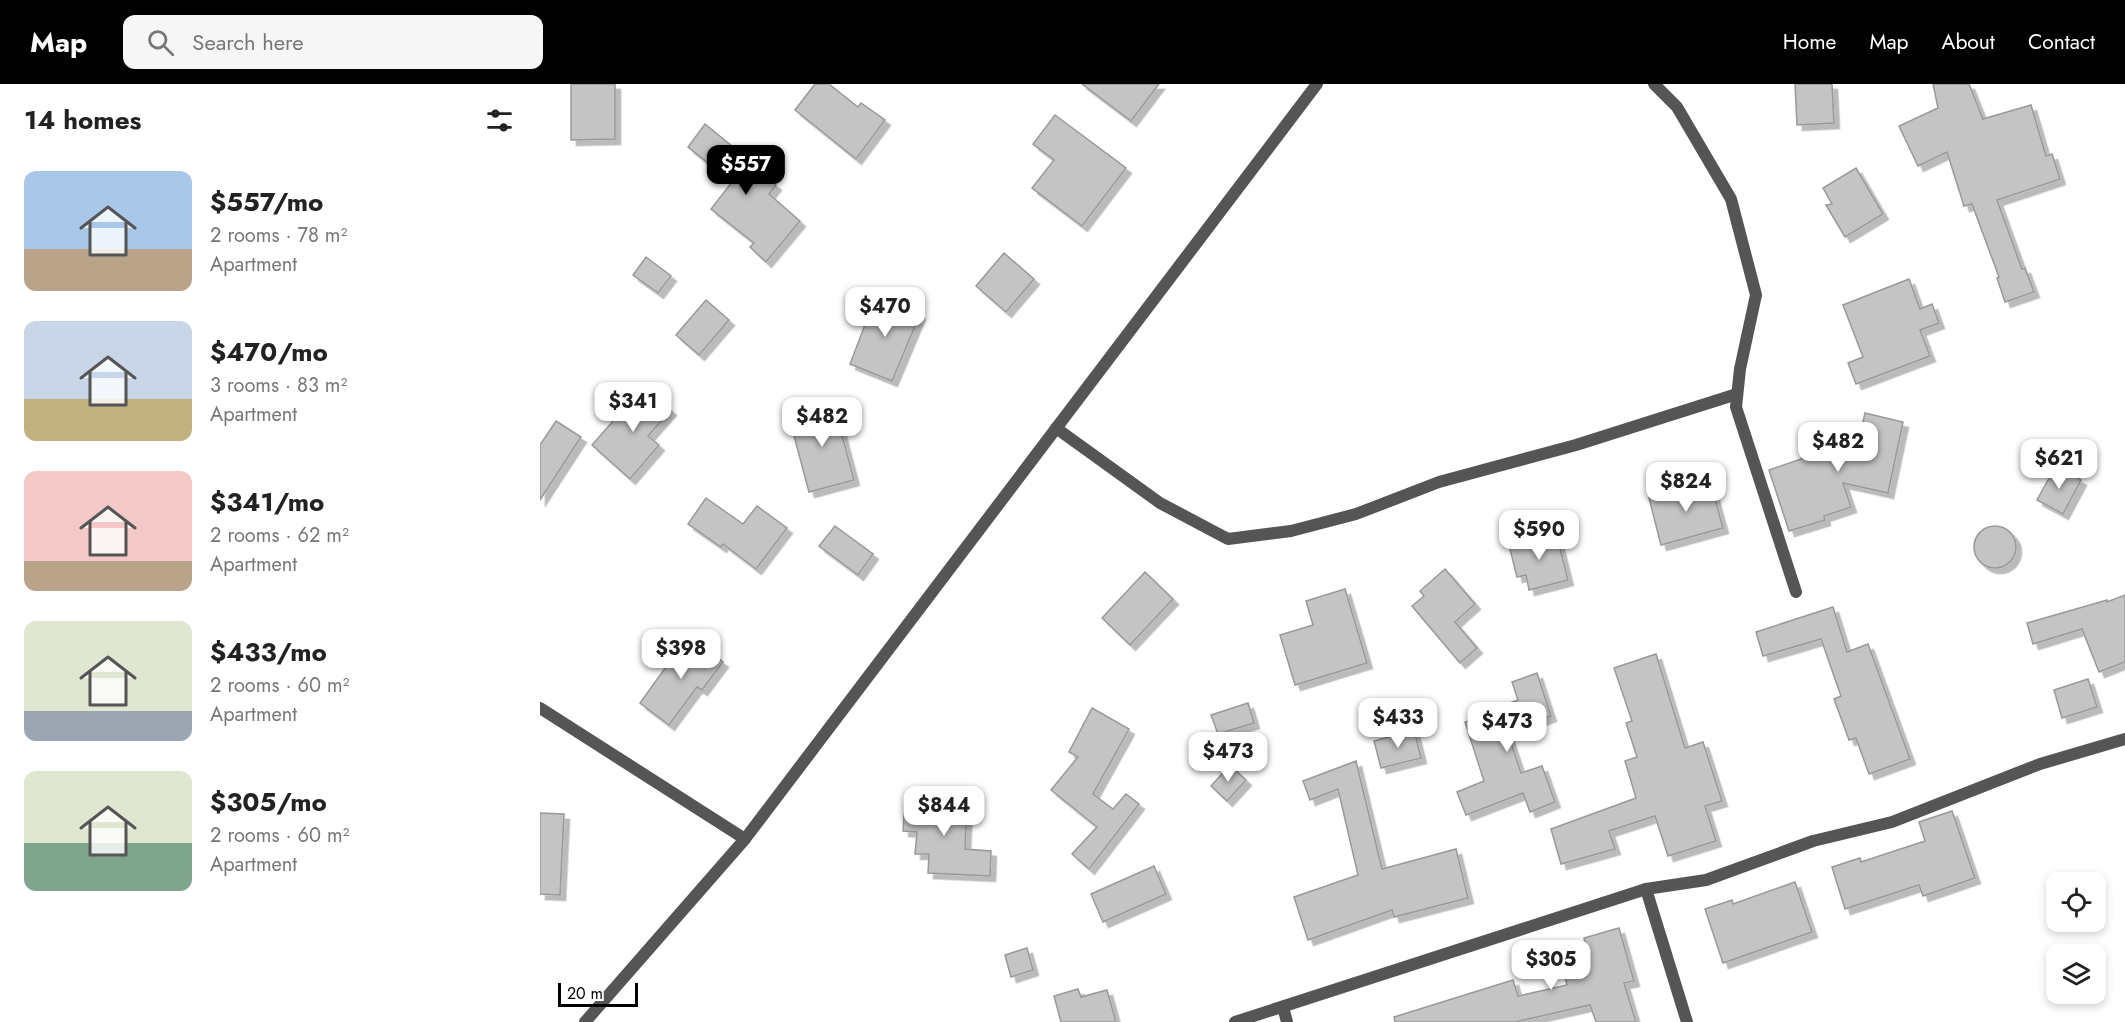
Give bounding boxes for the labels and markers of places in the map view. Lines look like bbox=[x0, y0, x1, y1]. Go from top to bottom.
pin: $557 bbox=[710, 145, 782, 196]
pin: $470 bbox=[849, 287, 921, 338]
pin: $341 bbox=[597, 382, 669, 433]
pin: $482 bbox=[786, 397, 858, 448]
pin: $482 bbox=[1802, 422, 1874, 473]
pin: $621 bbox=[2023, 439, 2095, 490]
pin: $824 bbox=[1650, 462, 1722, 513]
pin: $590 bbox=[1503, 510, 1575, 561]
pin: $398 bbox=[645, 629, 717, 680]
pin: $433 bbox=[1362, 698, 1434, 749]
pin: $473 bbox=[1471, 702, 1543, 753]
pin: $473 bbox=[1192, 732, 1264, 783]
pin: $844 bbox=[908, 786, 980, 837]
pin: $305 bbox=[1515, 940, 1587, 991]

